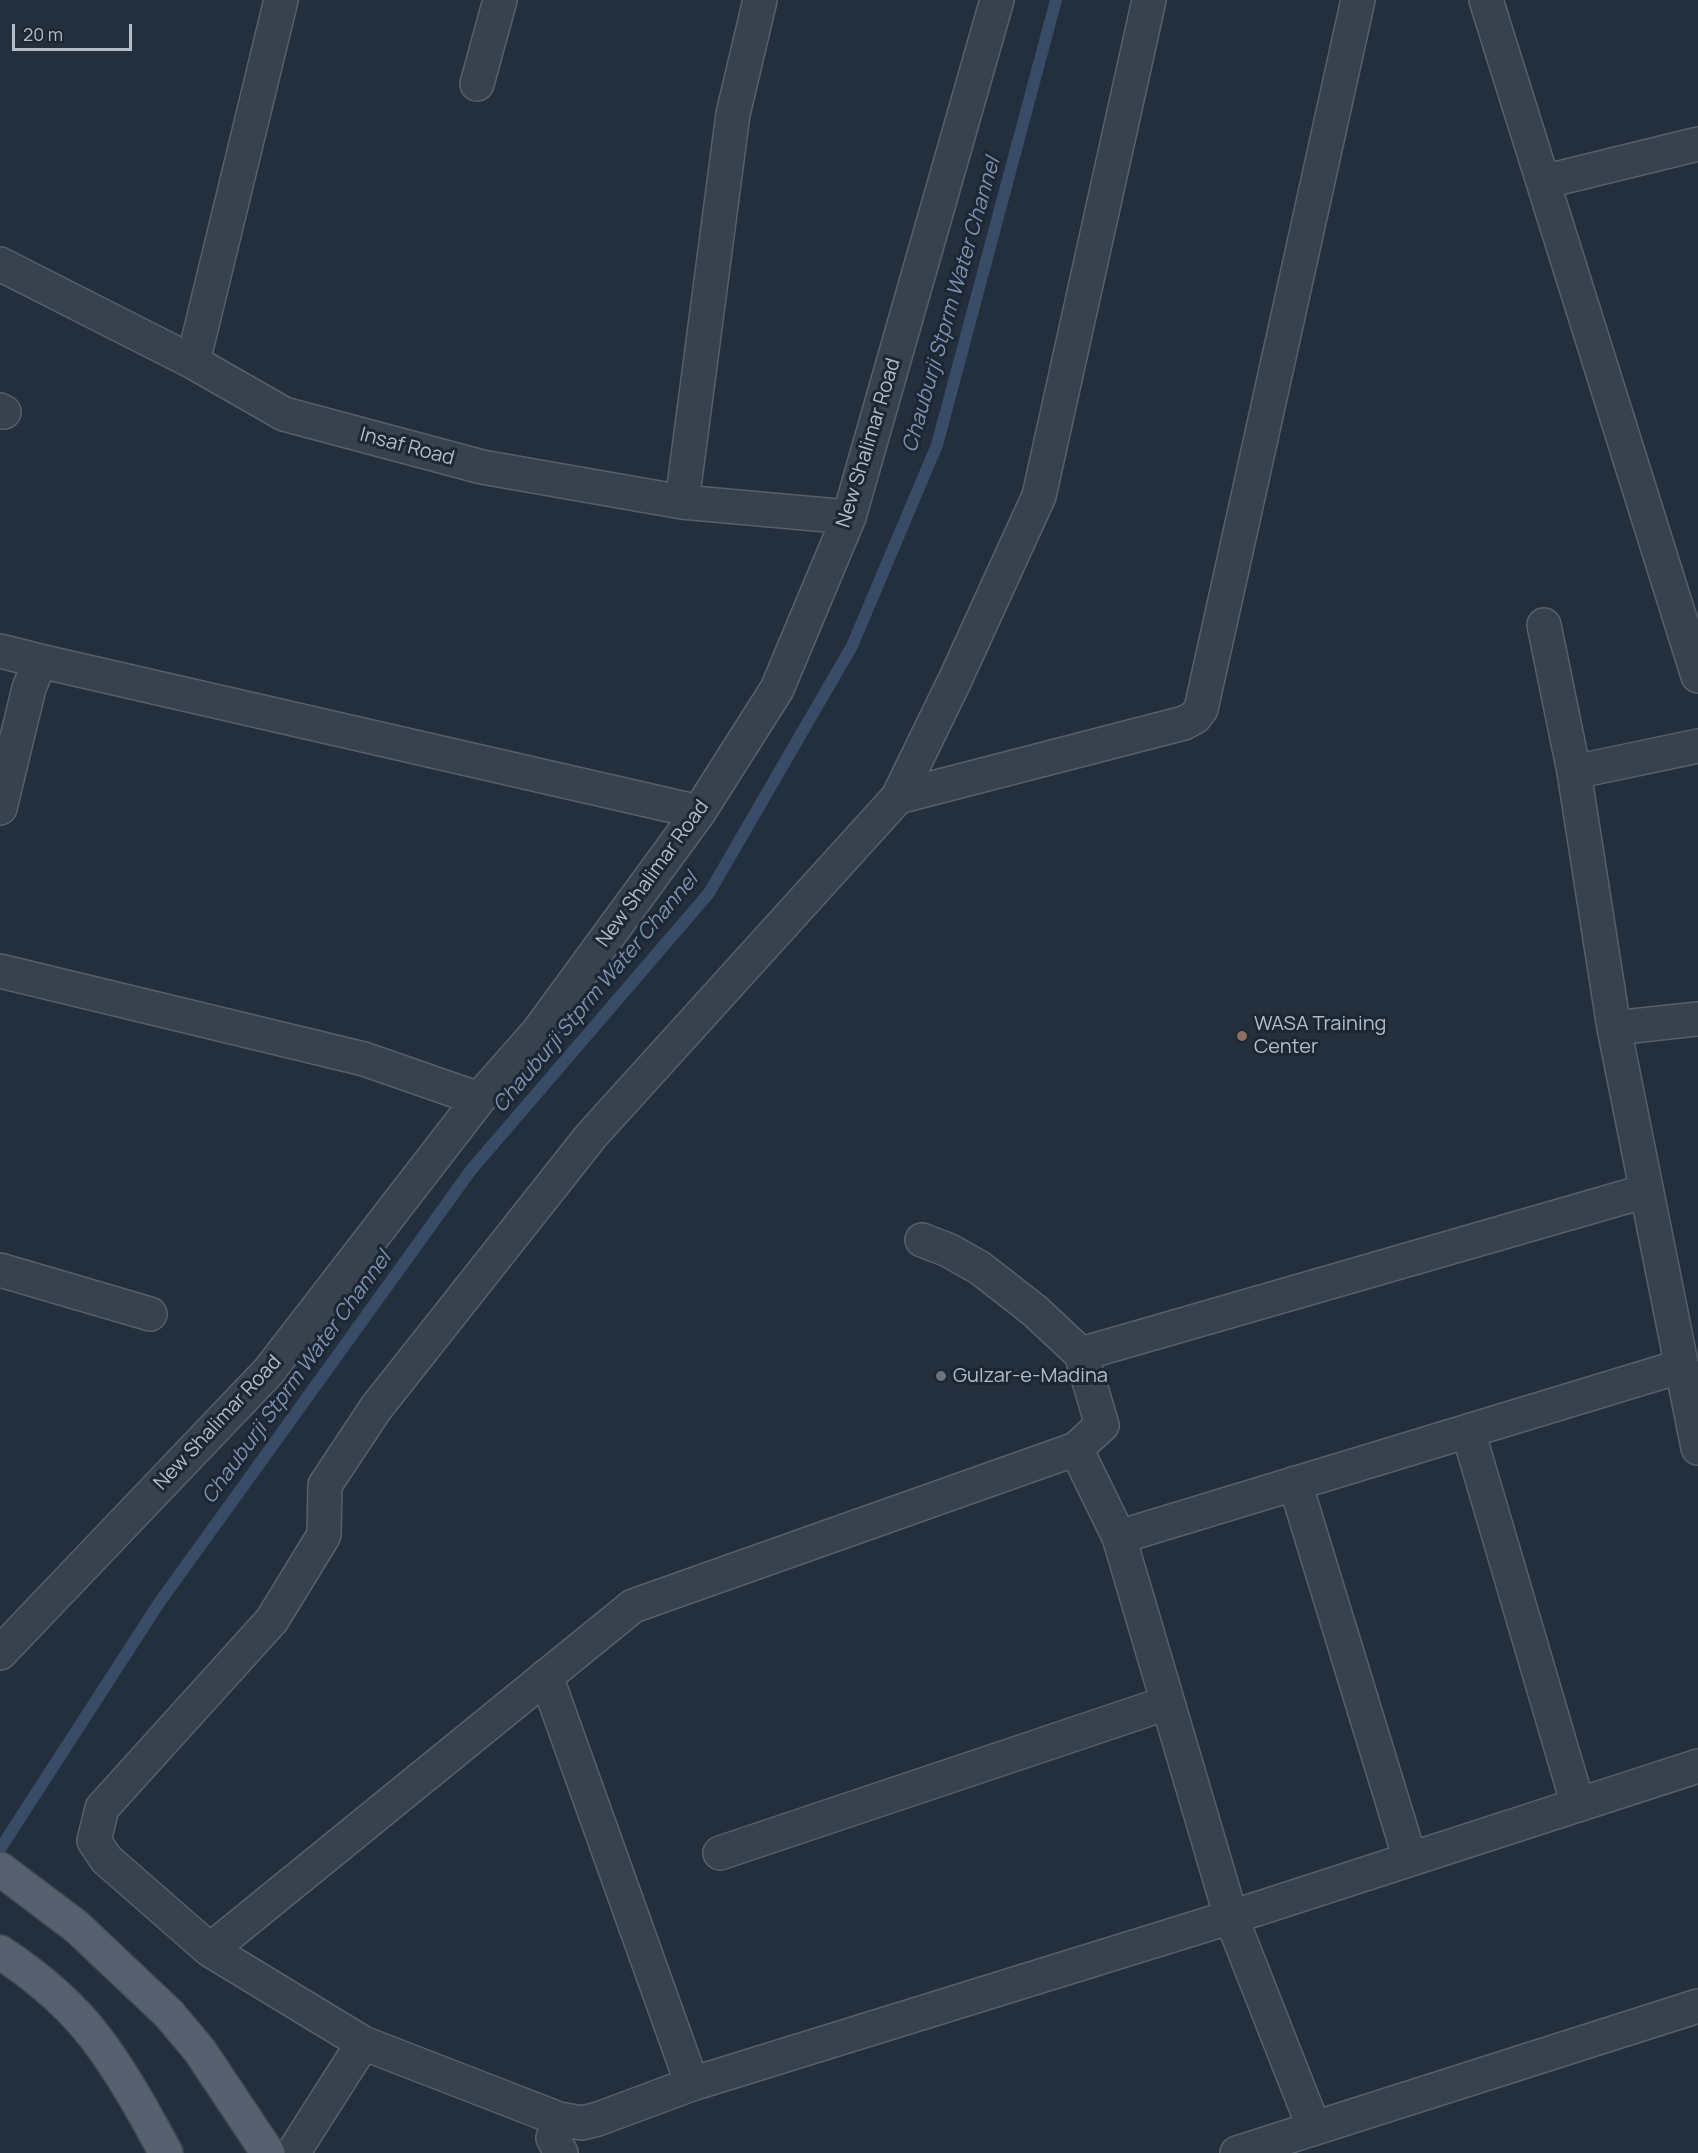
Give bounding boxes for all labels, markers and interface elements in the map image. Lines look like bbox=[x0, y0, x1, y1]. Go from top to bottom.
scale bar bbox=[15, 12, 135, 50]
text: 20 m bbox=[23, 22, 63, 46]
water label: Chauburji Stprm Water Channel bbox=[898, 155, 1006, 455]
street label: New Shalimar Road bbox=[832, 355, 906, 531]
street label: Insaf Road bbox=[357, 423, 457, 471]
street label: New Shalimar Road bbox=[592, 796, 714, 952]
water label: Chauburji Stprm Water Channel bbox=[488, 868, 704, 1118]
place label: WASA Training Center bbox=[1254, 1012, 1386, 1059]
marker: WASA Training Center bbox=[1235, 1029, 1249, 1043]
water label: Chauburji Stprm Water Channel bbox=[197, 1247, 397, 1509]
street label: New Shalimar Road bbox=[149, 1351, 287, 1495]
place label: Gulzar-e-Madina bbox=[953, 1364, 1108, 1388]
marker: Gulzar-e-Madina bbox=[934, 1369, 948, 1383]

